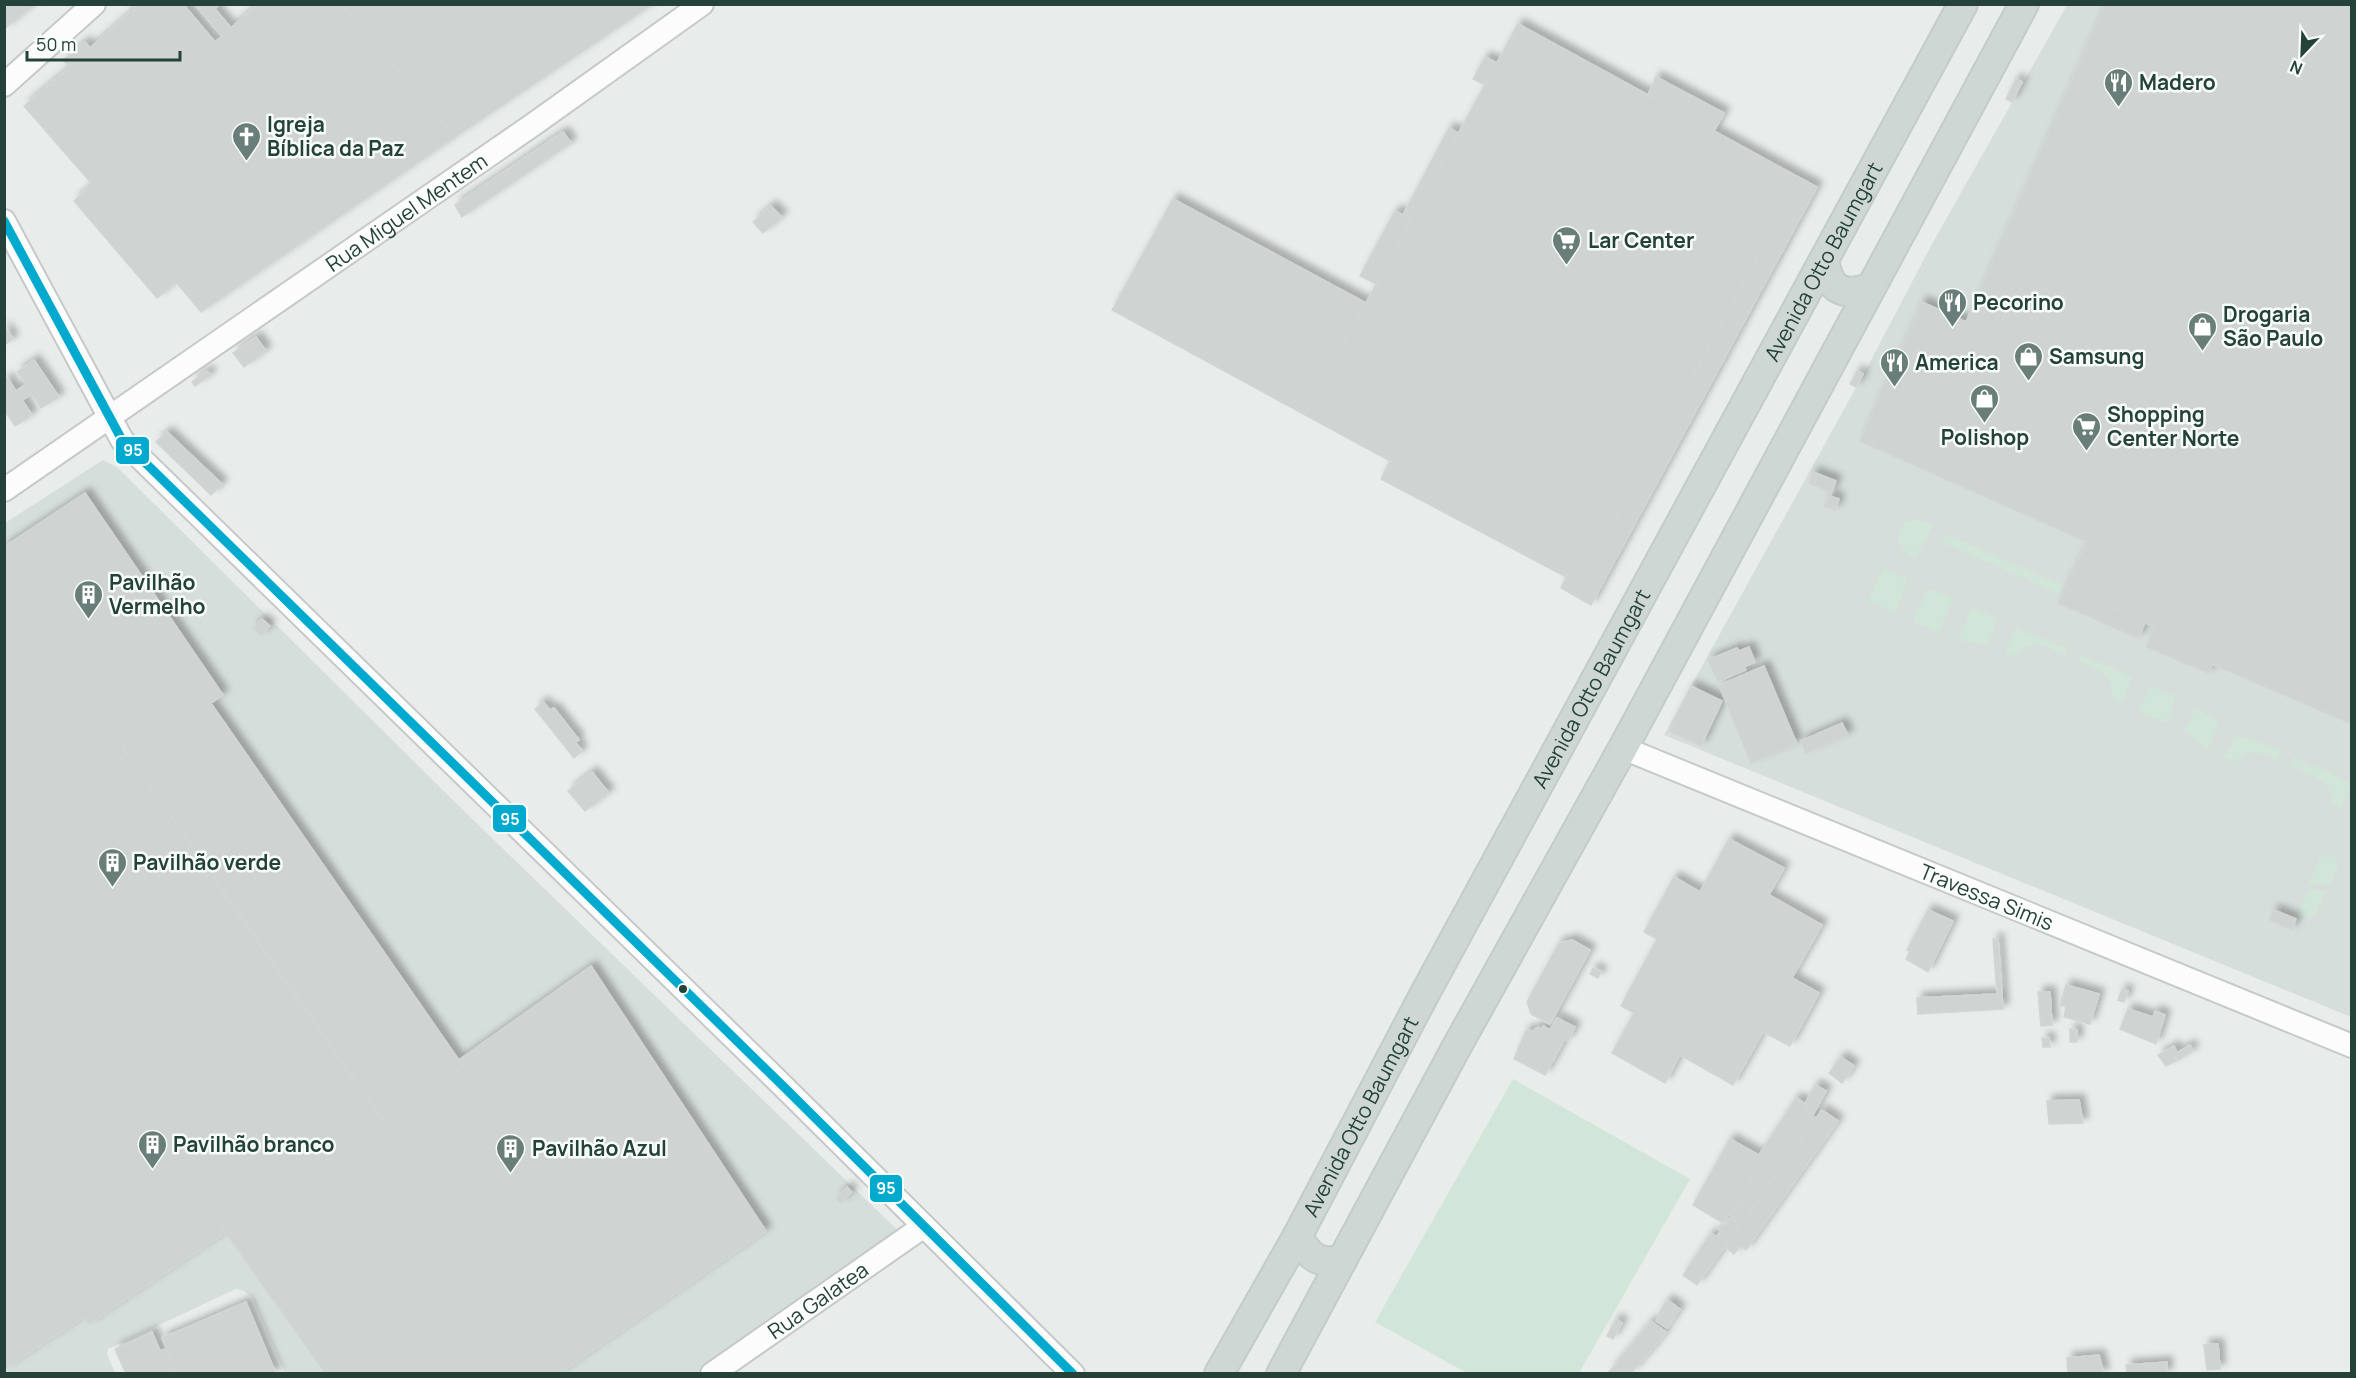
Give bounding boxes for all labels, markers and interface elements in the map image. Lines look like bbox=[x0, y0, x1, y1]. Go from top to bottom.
scale bar bbox=[27, 24, 180, 62]
north arrow bbox=[2272, 24, 2332, 84]
text: 50 m bbox=[36, 32, 76, 56]
text: N bbox=[2287, 55, 2306, 80]
restaurant icon: Madero bbox=[2102, 66, 2134, 108]
place label: Madero bbox=[2139, 68, 2216, 96]
place label: Igreja Bíblica da Paz bbox=[267, 110, 405, 162]
church icon: Igreja Bíblica da Paz bbox=[230, 120, 262, 162]
street label: Rua Miguel Mentem bbox=[320, 147, 493, 278]
street label: Avenida Otto Baumgart bbox=[1757, 157, 1889, 366]
supermarket icon: Lar Center bbox=[1551, 224, 1583, 266]
place label: Lar Center bbox=[1588, 226, 1694, 254]
restaurant icon: Pecorino bbox=[1936, 286, 1968, 328]
place label: Pecorino bbox=[1973, 288, 2064, 316]
place label: Drogaria São Paulo bbox=[2223, 300, 2323, 352]
shop icon: Drogaria São Paulo bbox=[2186, 310, 2218, 352]
shop icon: Samsung bbox=[2012, 340, 2044, 382]
place label: Samsung bbox=[2049, 342, 2144, 370]
restaurant icon: America bbox=[1878, 346, 1910, 388]
place label: America bbox=[1915, 348, 1999, 376]
shop icon: Polishop bbox=[1969, 382, 2001, 424]
place label: Shopping Center Norte bbox=[2107, 400, 2239, 452]
supermarket icon: Shopping Center Norte bbox=[2070, 410, 2102, 452]
place label: Polishop bbox=[1941, 423, 2029, 451]
line badge: 95 bbox=[115, 436, 150, 465]
text: 95 bbox=[123, 439, 143, 461]
place label: Pavilhão Vermelho bbox=[109, 568, 206, 620]
building icon: Pavilhão Vermelho bbox=[72, 578, 104, 620]
street label: Avenida Otto Baumgart bbox=[1525, 584, 1656, 793]
line badge: 95 bbox=[492, 804, 527, 833]
text: 95 bbox=[500, 808, 520, 830]
building icon: Pavilhão verde bbox=[96, 846, 128, 888]
place label: Pavilhão verde bbox=[133, 848, 281, 876]
street label: Travessa Simis bbox=[1916, 857, 2058, 937]
unlabelled marker bbox=[677, 983, 689, 995]
street label: Avenida Otto Baumgart bbox=[1296, 1011, 1425, 1221]
building icon: Pavilhão branco bbox=[136, 1128, 168, 1170]
place label: Pavilhão branco bbox=[173, 1130, 334, 1158]
building icon: Pavilhão Azul bbox=[495, 1132, 527, 1174]
place label: Pavilhão Azul bbox=[532, 1134, 667, 1162]
line badge: 95 bbox=[869, 1174, 903, 1203]
text: 95 bbox=[876, 1177, 896, 1199]
street label: Rua Galatea bbox=[762, 1255, 874, 1345]

